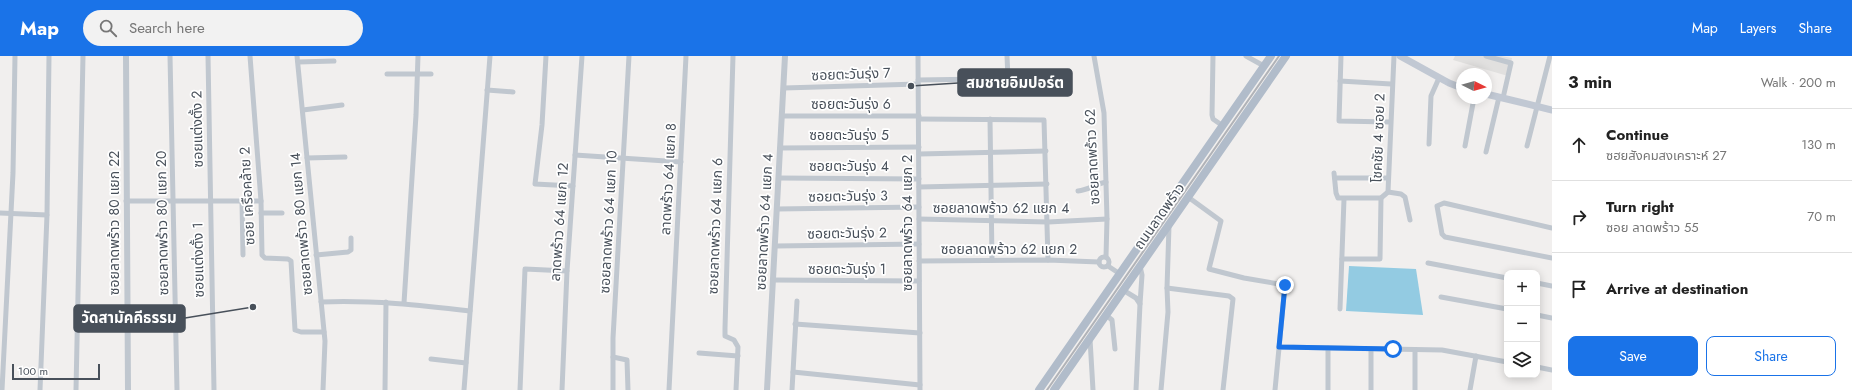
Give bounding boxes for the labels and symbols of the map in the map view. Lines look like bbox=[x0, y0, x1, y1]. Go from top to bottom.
street label: ซอยตะวันรุ่ง 7 bbox=[811, 63, 892, 85]
north arrow bbox=[1456, 68, 1492, 104]
callout: สมชายอิมปอร์ต bbox=[958, 69, 1072, 96]
text: สมชายอิมปอร์ต bbox=[966, 72, 1064, 94]
street label: ซอยแต่งตั้ง 2 bbox=[186, 90, 208, 168]
street label: โชคชัย 4 ซอย 2 bbox=[1366, 93, 1390, 183]
street label: ซอยตะวันรุ่ง 6 bbox=[811, 94, 891, 114]
street label: ซอยลาดพร้าว 62 bbox=[1080, 109, 1104, 205]
street label: ลาดพร้าว 64 แยก 8 bbox=[655, 122, 681, 236]
street label: ซอยตะวันรุ่ง 5 bbox=[809, 125, 889, 145]
street label: ซอย เครือคล้าย 2 bbox=[234, 146, 260, 246]
street label: ซอยลาดพร้าว 80 แยก 20 bbox=[151, 150, 173, 296]
street label: ซอยลาดพร้าว 64 แยก 10 bbox=[594, 150, 622, 294]
street label: ซอยลาดพร้าว 80 แยก 22 bbox=[104, 151, 124, 295]
street label: ซอยลาดพร้าว 80 แยก 14 bbox=[285, 152, 317, 296]
street label: ซอยลาดพร้าว 64 แยก 4 bbox=[750, 153, 778, 291]
street label: ซอยลาดพร้าว 64 แยก 2 bbox=[897, 155, 917, 291]
street label: ซอยตะวันรุ่ง 4 bbox=[809, 156, 889, 176]
street label: ซอยลาดพร้าว 64 แยก 6 bbox=[703, 157, 727, 295]
street label: ลาดพร้าว 64 แยก 12 bbox=[545, 162, 573, 282]
street label: ถนนลาดพร้าว bbox=[1129, 179, 1189, 253]
street label: ซอยตะวันรุ่ง 3 bbox=[808, 185, 888, 207]
street label: ซอยลาดพร้าว 62 แยก 4 bbox=[933, 198, 1069, 218]
street label: ซอยแต่งตั้ง 1 bbox=[187, 222, 209, 298]
street label: ซอยตะวันรุ่ง 2 bbox=[807, 222, 887, 244]
street label: ซอยลาดพร้าว 62 แยก 2 bbox=[941, 239, 1077, 259]
street label: ซอยตะวันรุ่ง 1 bbox=[808, 259, 886, 279]
route end bbox=[1276, 276, 1294, 294]
callout: วัดสามัคคีธรรม bbox=[74, 305, 185, 332]
text: วัดสามัคคีธรรม bbox=[81, 307, 177, 329]
route start bbox=[1384, 340, 1402, 358]
scale bar bbox=[12, 362, 100, 381]

